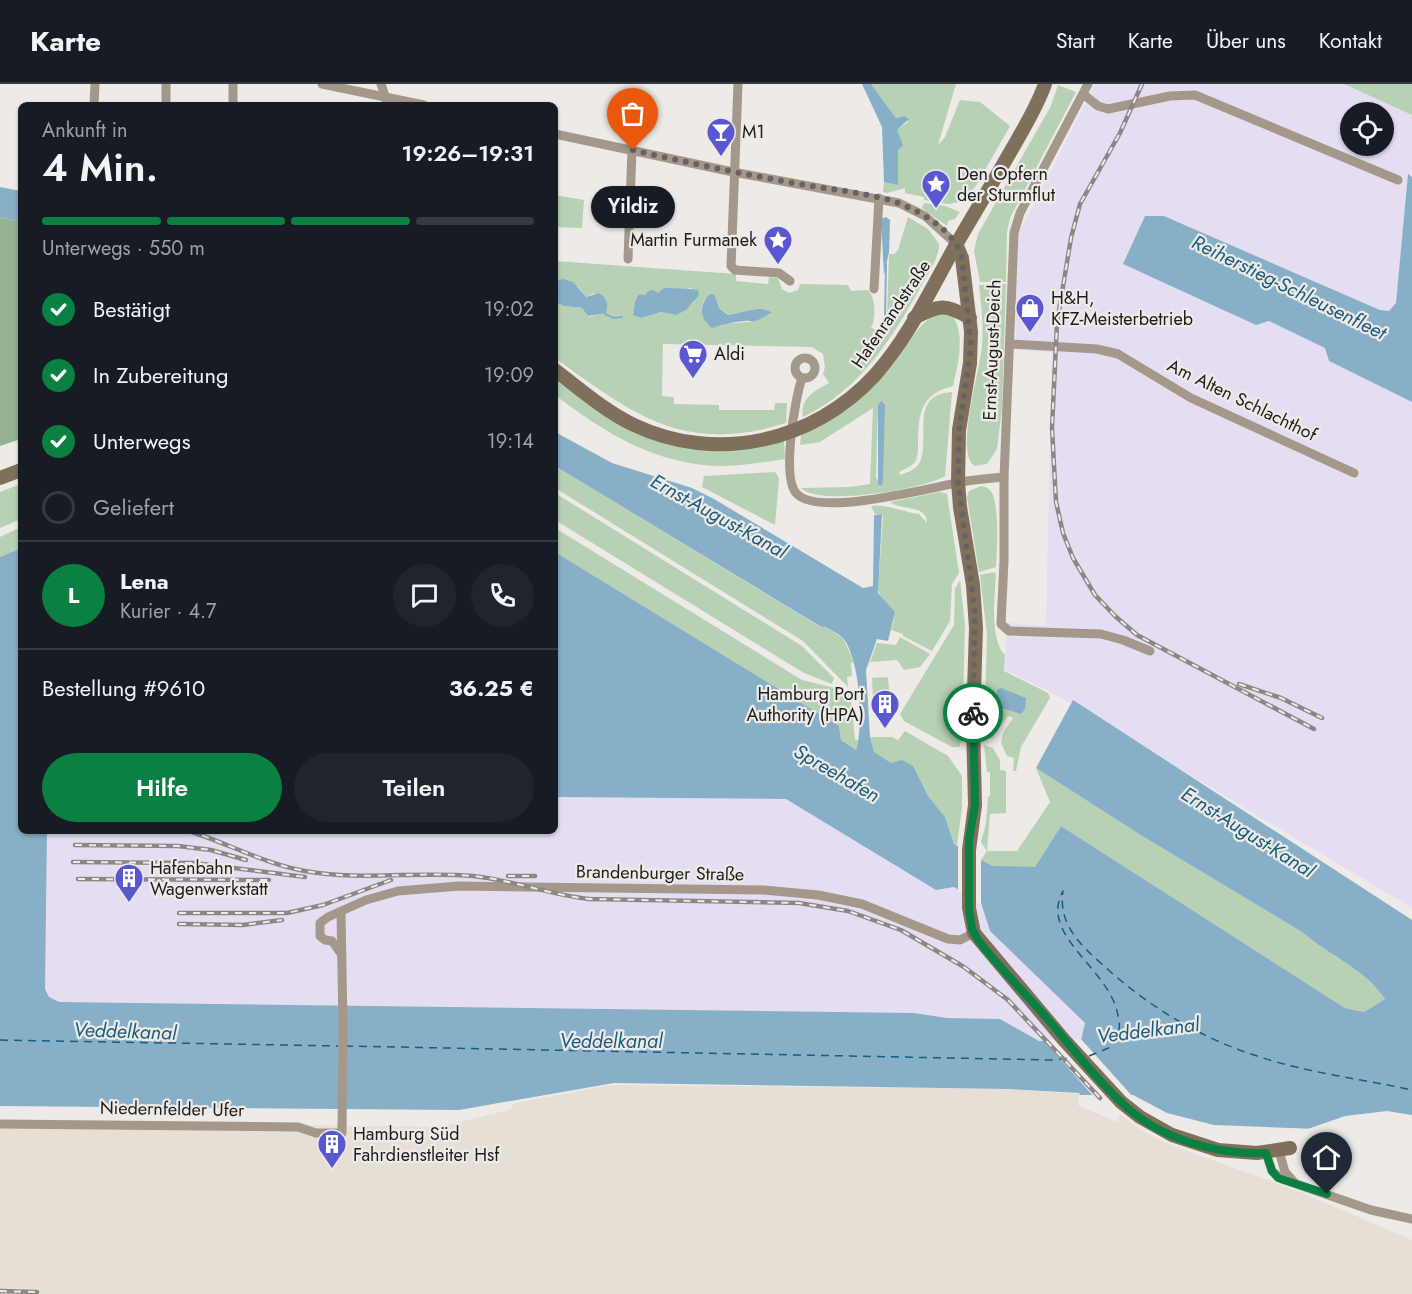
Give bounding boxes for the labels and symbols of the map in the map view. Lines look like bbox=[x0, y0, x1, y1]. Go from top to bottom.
pin bbox=[607, 88, 658, 150]
bar icon: M1 bbox=[705, 116, 737, 158]
place label: M1 bbox=[742, 119, 765, 145]
place label: Den Opfern der Sturmflut bbox=[957, 161, 1056, 208]
place icon: Den Opfern der Sturmflut bbox=[920, 168, 952, 210]
callout: Yildiz bbox=[591, 186, 675, 228]
place icon: Martin Furmanek bbox=[762, 224, 794, 266]
place label: Martin Furmanek bbox=[630, 227, 757, 253]
water label: Reiherstieg-Schleusenfleet bbox=[1187, 228, 1392, 348]
street label: Hafenrandstraße bbox=[845, 255, 937, 373]
street label: Ernst-August-Deich bbox=[977, 279, 1007, 421]
place label: H&H, KFZ-Meisterbetrieb bbox=[1051, 285, 1193, 332]
shop icon: H&H, KFZ-Meisterbetrieb bbox=[1014, 292, 1046, 334]
supermarket icon: Aldi bbox=[677, 338, 709, 380]
place label: Aldi bbox=[714, 341, 745, 367]
street label: Am Alten Schlachthof bbox=[1163, 353, 1322, 448]
water label: Ernst-August-Kanal bbox=[645, 467, 794, 567]
place label: Hamburg Port Authority (HPA) bbox=[746, 681, 865, 728]
courier bbox=[943, 683, 1003, 743]
building icon: Hamburg Port Authority (HPA) bbox=[869, 688, 901, 730]
water label: Spreehafen bbox=[788, 737, 885, 810]
water label: Ernst-August-Kanal bbox=[1176, 780, 1321, 886]
place label: Hafenbahn Wagenwerkstatt bbox=[150, 855, 268, 902]
street label: Brandenburger Straße bbox=[576, 859, 744, 887]
building icon: Hafenbahn Wagenwerkstatt bbox=[113, 862, 145, 904]
water label: Veddelkanal bbox=[1095, 1010, 1203, 1051]
water label: Veddelkanal bbox=[73, 1015, 179, 1048]
water label: Veddelkanal bbox=[559, 1027, 664, 1056]
street label: Niedernfelder Ufer bbox=[99, 1095, 245, 1123]
place label: Hamburg Süd Fahrdienstleiter Hsf bbox=[353, 1121, 500, 1168]
building icon: Hamburg Süd Fahrdienstleiter Hsf bbox=[316, 1128, 348, 1170]
pin bbox=[1301, 1132, 1352, 1194]

